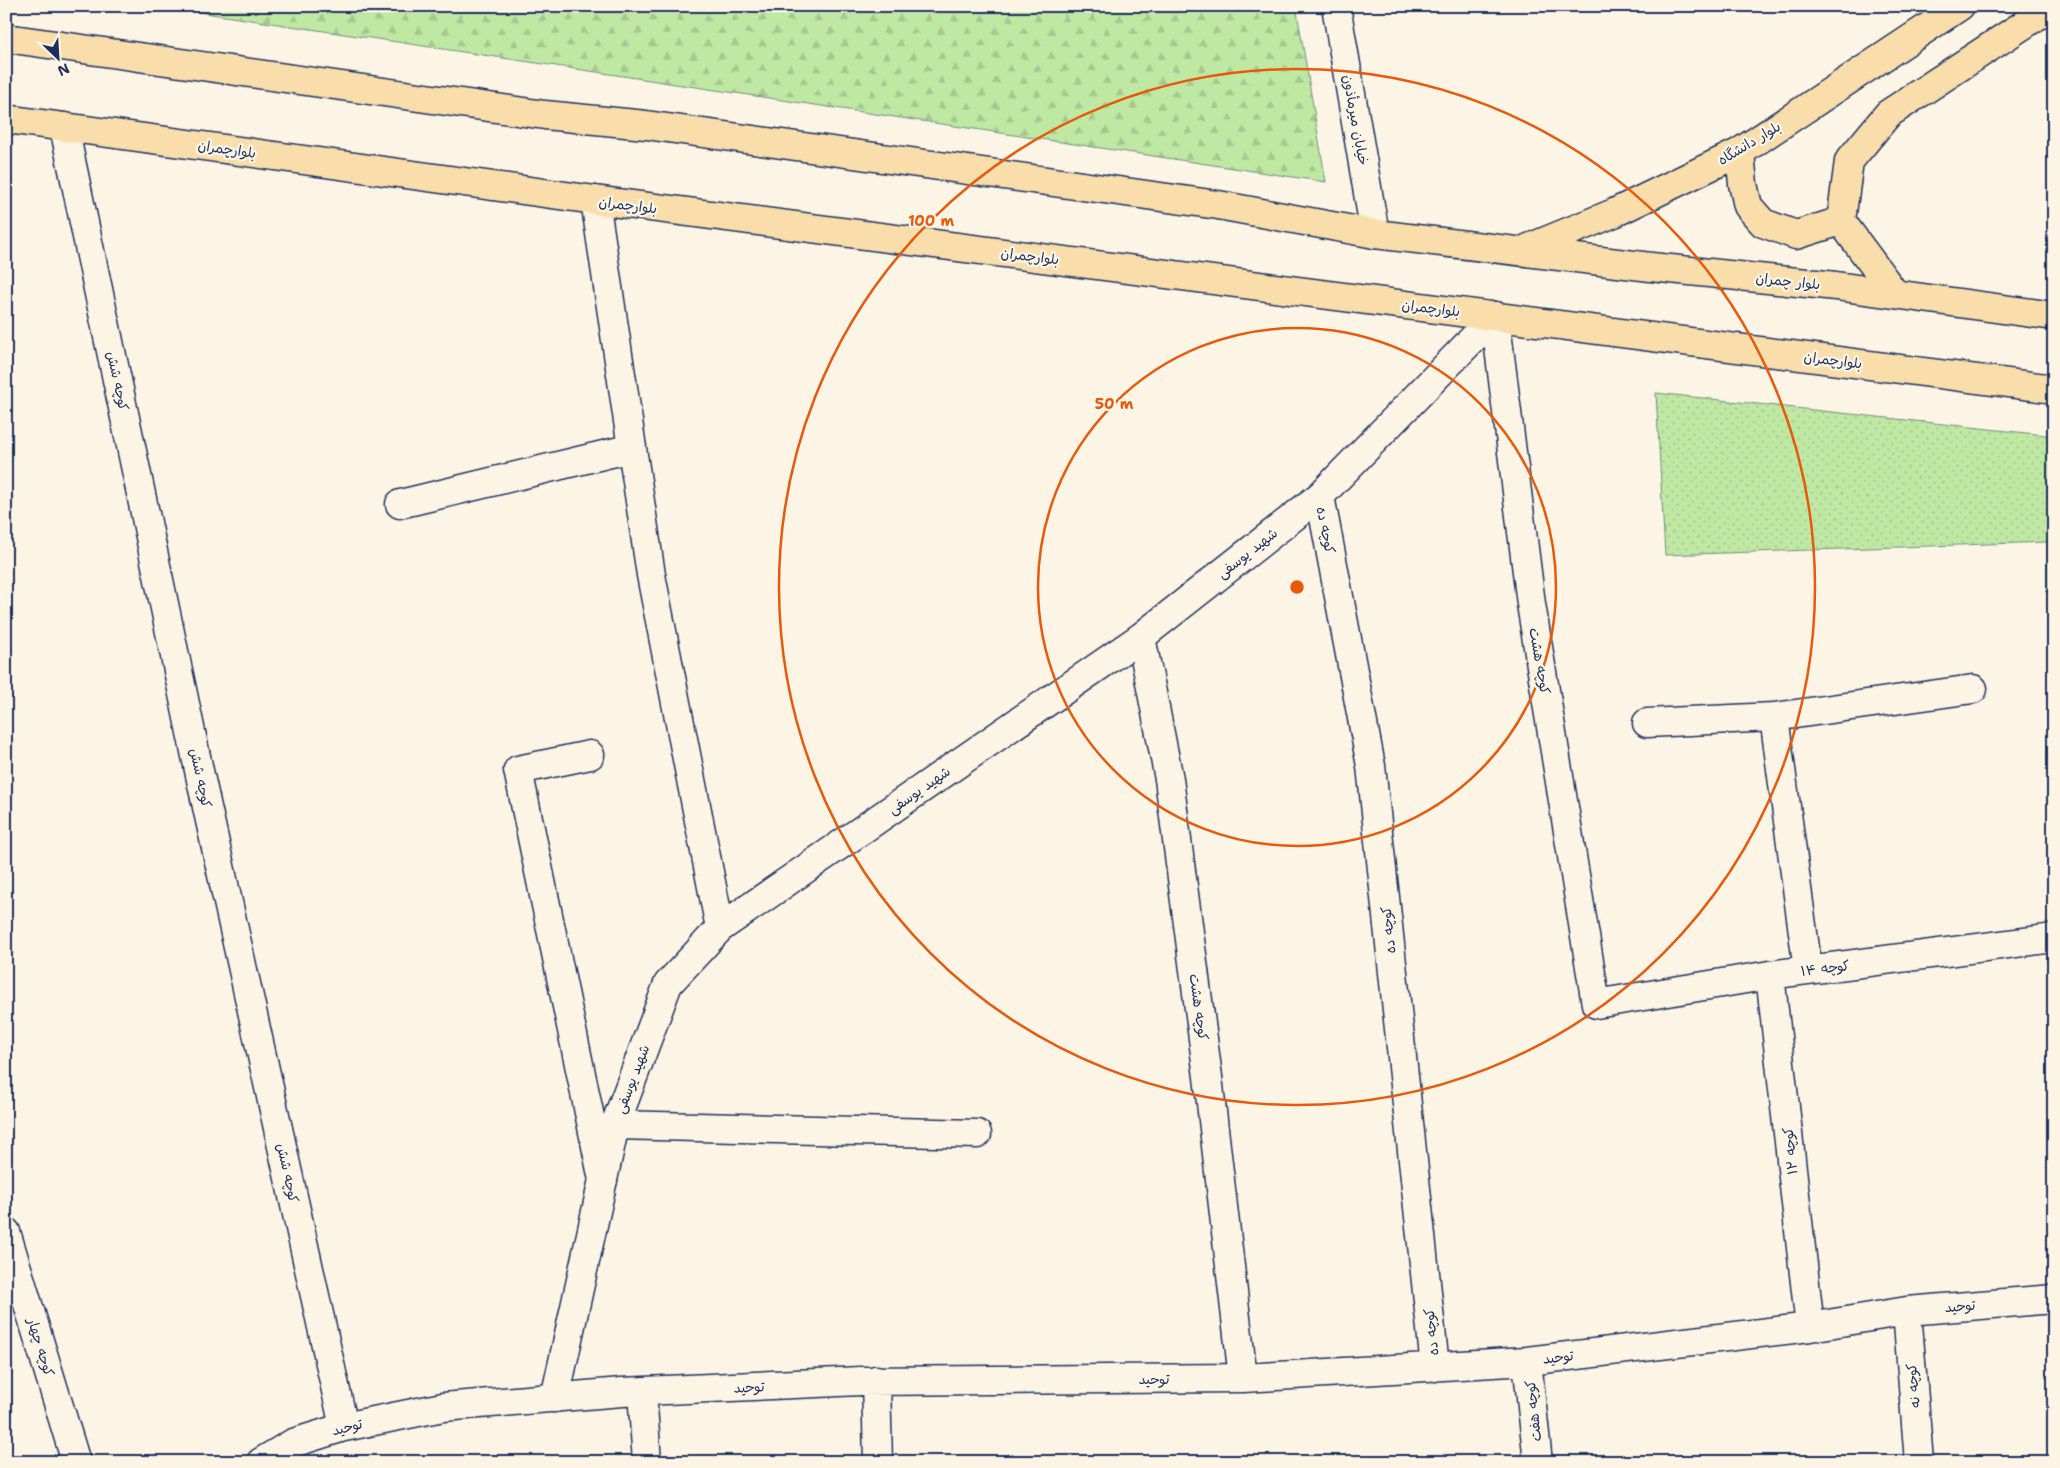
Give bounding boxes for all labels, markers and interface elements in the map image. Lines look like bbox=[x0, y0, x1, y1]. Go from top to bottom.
north arrow bbox=[32, 32, 82, 82]
text: N bbox=[55, 59, 72, 80]
street label: خیابان میرمأذون bbox=[1339, 73, 1373, 167]
street label: بلوار دانشگاه bbox=[1714, 117, 1784, 169]
street label: بلوارچمران bbox=[197, 136, 257, 163]
street label: بلوارچمران bbox=[598, 192, 658, 218]
text: 100 m bbox=[908, 211, 954, 231]
street label: بلوارچمران bbox=[1000, 243, 1060, 269]
street label: بلوار چمران bbox=[1755, 269, 1821, 294]
street label: بلوارچمران bbox=[1401, 295, 1461, 321]
street label: بلوارچمران bbox=[1803, 347, 1863, 373]
street label: کوچه شش bbox=[102, 350, 133, 413]
text: 50 m bbox=[1095, 394, 1134, 414]
street label: کوچه ده bbox=[1312, 505, 1339, 555]
street label: شهید یوسفی bbox=[1213, 524, 1281, 582]
centre of rings bbox=[1288, 578, 1306, 596]
street label: کوچه هشت bbox=[1524, 626, 1555, 696]
street label: کوچه شش bbox=[185, 747, 216, 810]
street label: شهید یوسفی bbox=[884, 762, 954, 818]
street label: کوچه ده bbox=[1377, 906, 1400, 954]
street label: کوچه ۱۴ bbox=[1800, 956, 1850, 981]
street label: کوچه هشت bbox=[1184, 973, 1213, 1042]
street label: شهید یوسفی bbox=[611, 1042, 653, 1116]
street label: کوچه ۱۲ bbox=[1779, 1126, 1802, 1176]
street label: کوچه شش bbox=[272, 1142, 303, 1205]
street label: توحید bbox=[1944, 1296, 1977, 1316]
street label: کوچه ده bbox=[1420, 1308, 1443, 1356]
street label: کوچه چهار bbox=[22, 1315, 58, 1379]
street label: توحید bbox=[1542, 1346, 1575, 1368]
street label: کوچه نه bbox=[1902, 1363, 1925, 1409]
street label: توحید bbox=[1139, 1370, 1170, 1388]
street label: توحید bbox=[733, 1377, 766, 1397]
street label: کوچه هفت bbox=[1521, 1379, 1546, 1443]
street label: توحید bbox=[330, 1414, 365, 1439]

